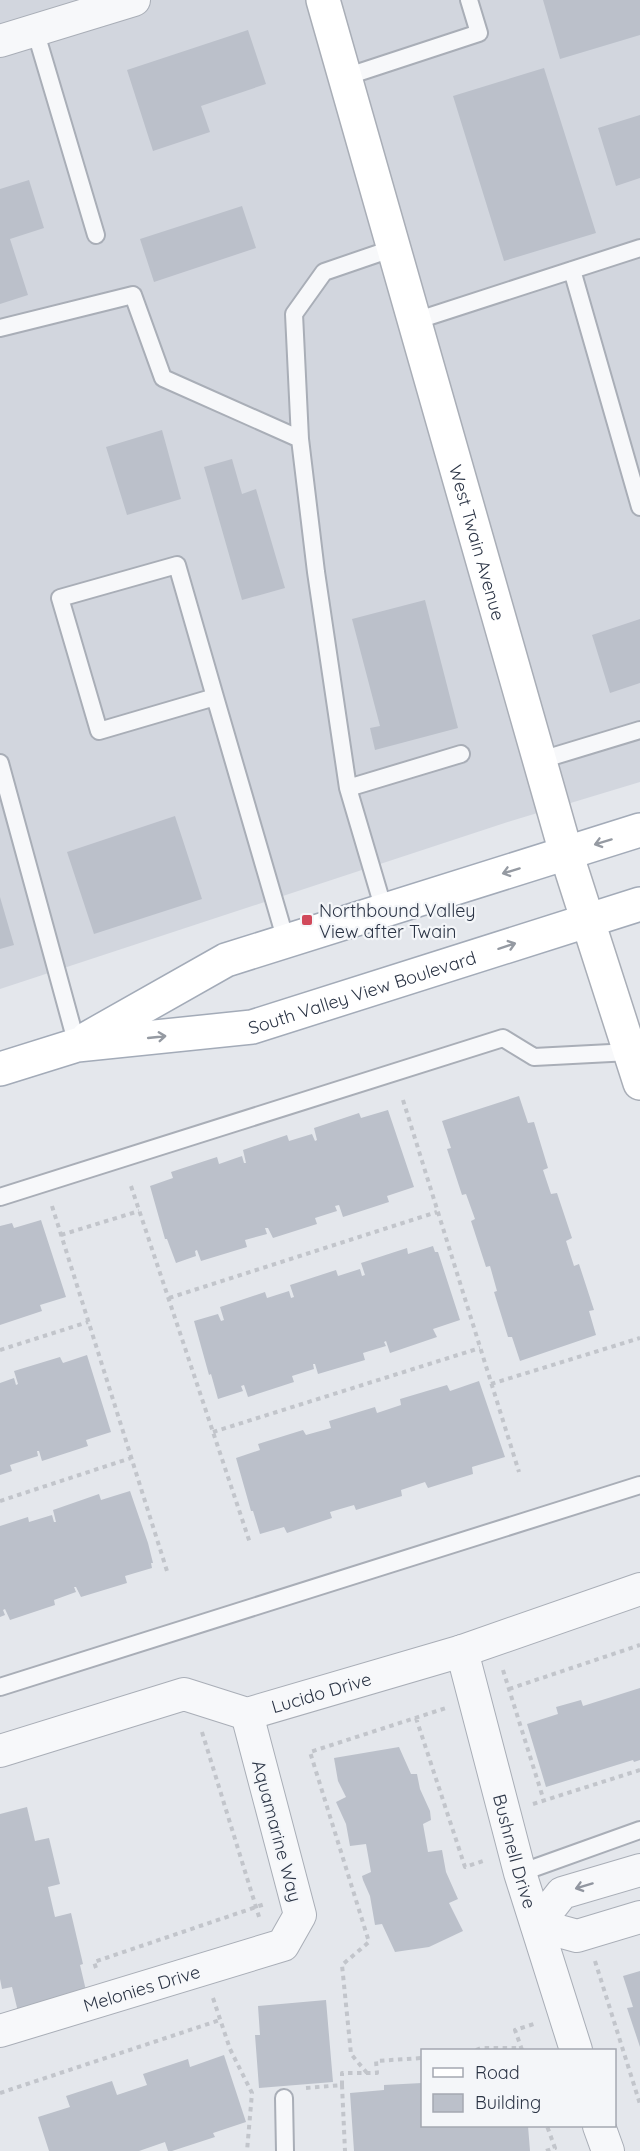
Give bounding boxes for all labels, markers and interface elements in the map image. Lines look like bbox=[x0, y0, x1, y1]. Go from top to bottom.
street label: West Twain Avenue bbox=[444, 462, 511, 623]
one-way arrow bbox=[594, 837, 613, 848]
one-way arrow bbox=[502, 866, 521, 877]
place label: Northbound Valley View after Twain bbox=[319, 899, 476, 943]
marker: Northbound Valley View after Twain bbox=[300, 913, 314, 927]
one-way arrow bbox=[497, 940, 516, 951]
street label: South Valley View Boulevard bbox=[245, 945, 479, 1039]
one-way arrow bbox=[146, 1031, 166, 1042]
street label: Lucido Drive bbox=[268, 1667, 374, 1718]
street label: Aquamarine Way bbox=[247, 1758, 307, 1904]
street label: Bushnell Drive bbox=[488, 1791, 542, 1911]
one-way arrow bbox=[575, 1881, 594, 1892]
street label: Melonies Drive bbox=[80, 1959, 203, 2017]
legend bbox=[421, 2049, 616, 2127]
text: Road bbox=[475, 2061, 520, 2084]
text: Building bbox=[475, 2091, 541, 2114]

